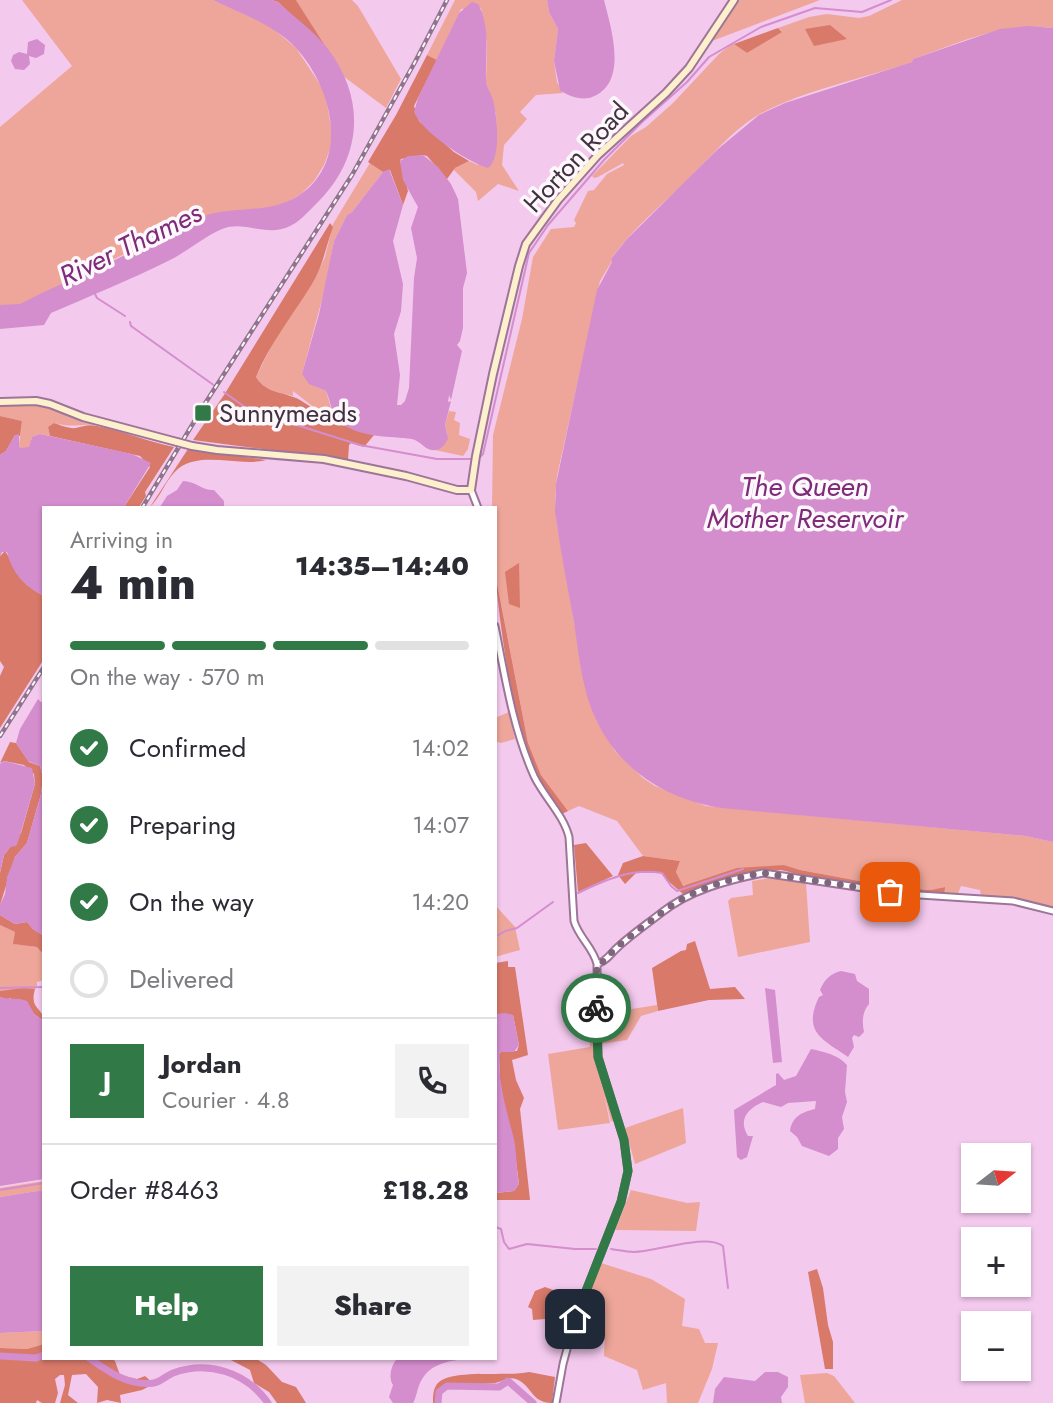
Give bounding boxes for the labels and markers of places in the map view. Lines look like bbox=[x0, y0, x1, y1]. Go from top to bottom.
place label: Sunnymeads bbox=[219, 394, 357, 432]
marker: Sunnymeads bbox=[193, 403, 213, 423]
pin bbox=[860, 862, 920, 922]
pin bbox=[545, 1289, 605, 1349]

